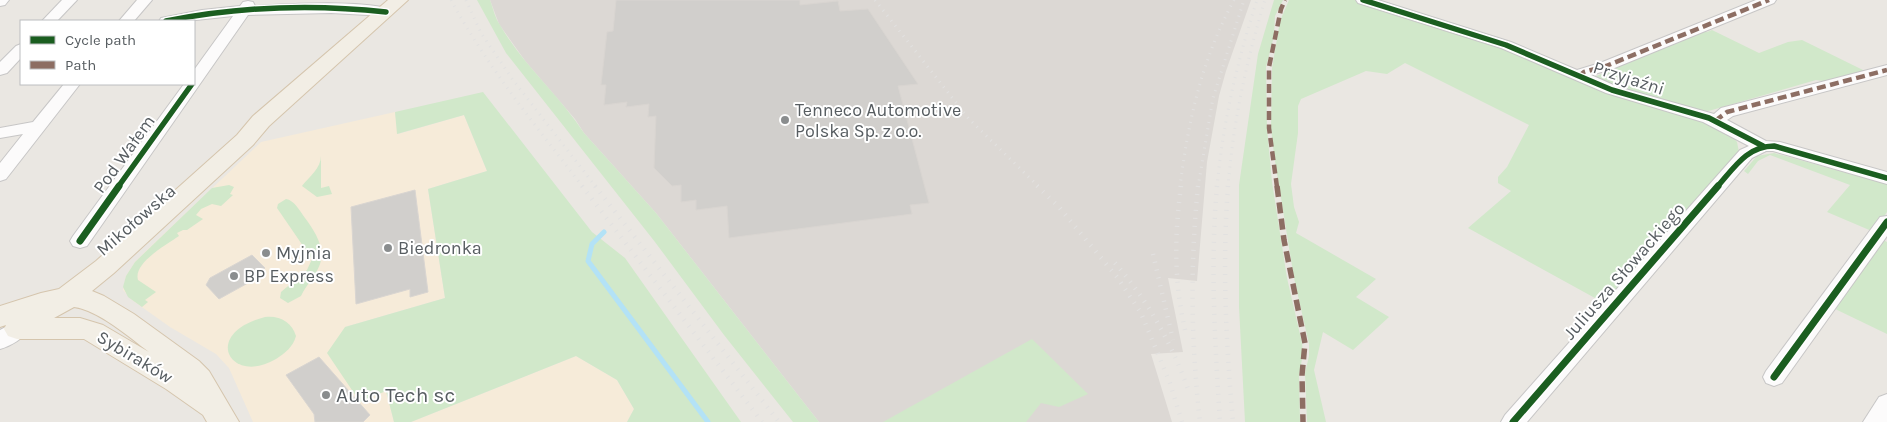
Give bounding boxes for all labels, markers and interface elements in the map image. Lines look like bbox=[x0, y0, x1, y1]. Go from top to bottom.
legend bbox=[20, 20, 195, 85]
text: Cycle path bbox=[65, 31, 136, 49]
text: Path bbox=[65, 56, 96, 74]
street label: Przyjaźni bbox=[1591, 56, 1667, 100]
place label: Tenneco Automotive Polska Sp. z o.o. bbox=[795, 99, 961, 142]
street label: Pod Wałem bbox=[88, 111, 160, 197]
marker: Tenneco Automotive Polska Sp. z o.o. bbox=[779, 114, 791, 126]
street label: Mikołowska bbox=[92, 180, 180, 260]
street label: Juliusza Słowackiego bbox=[1558, 198, 1690, 344]
place label: Biedronka bbox=[398, 237, 482, 259]
place label: Myjnia bbox=[276, 242, 331, 264]
marker: Biedronka bbox=[382, 242, 394, 254]
marker: Myjnia bbox=[260, 247, 272, 259]
place label: BP Express bbox=[244, 265, 334, 287]
marker: BP Express bbox=[228, 270, 240, 282]
street label: Sybiraków bbox=[93, 326, 177, 388]
place label: Auto Tech sc bbox=[336, 383, 455, 407]
marker: Auto Tech sc bbox=[320, 389, 332, 401]

